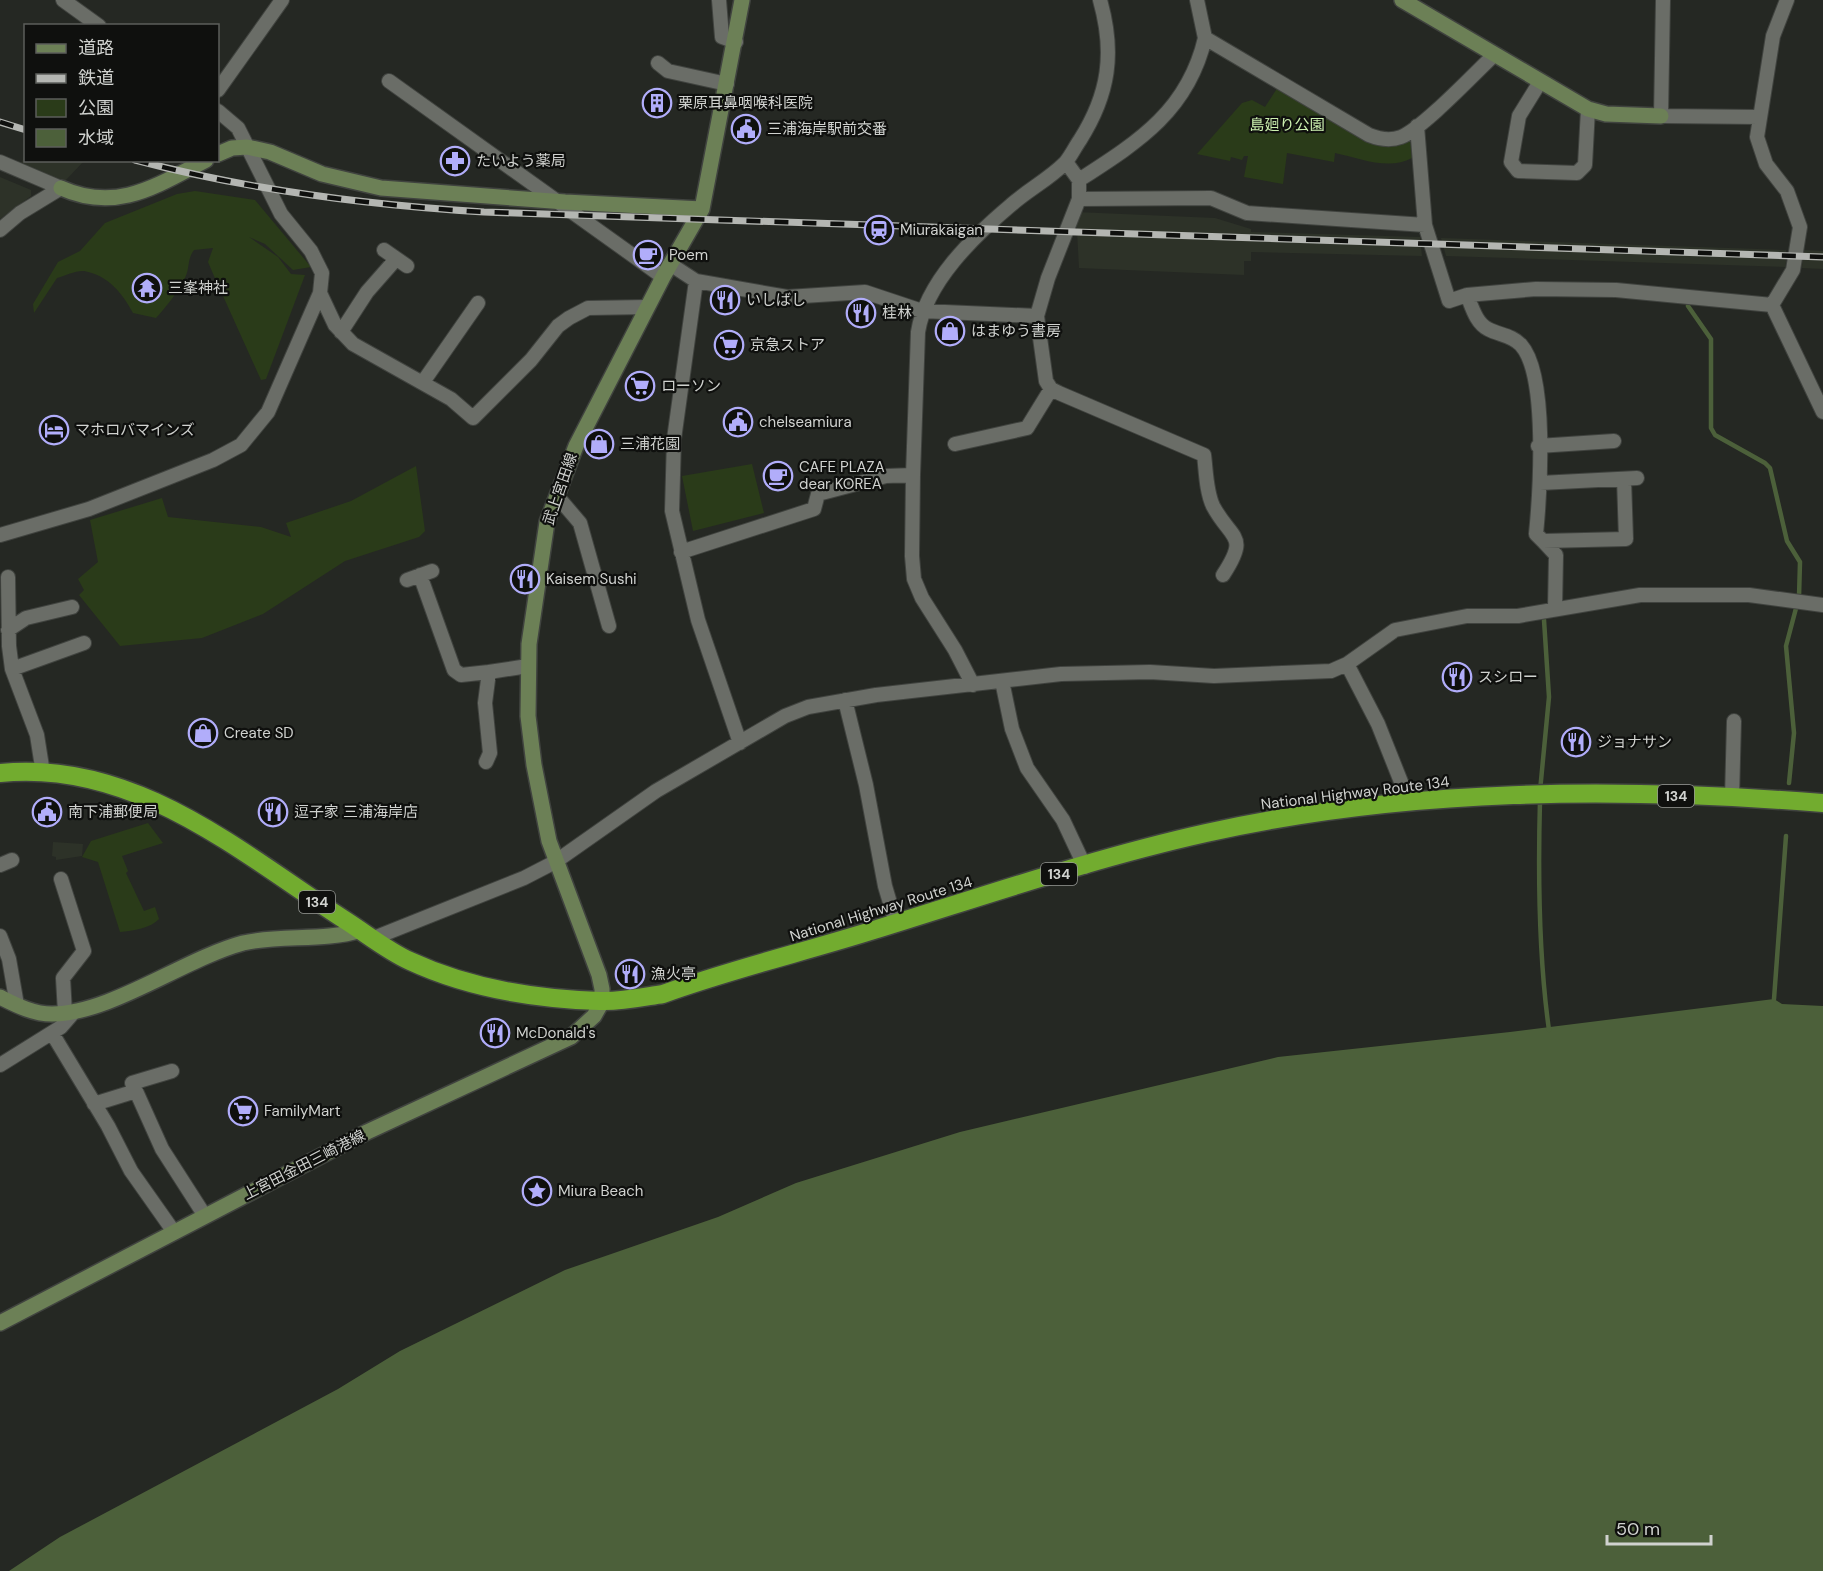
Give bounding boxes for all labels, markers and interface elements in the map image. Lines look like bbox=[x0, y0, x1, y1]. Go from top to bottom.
legend bbox=[24, 24, 219, 162]
text: 道路 bbox=[78, 36, 114, 60]
text: 鉄道 bbox=[78, 66, 114, 90]
building icon: 栗原耳鼻咽喉科医院 bbox=[641, 87, 673, 119]
place label: 栗原耳鼻咽喉科医院 bbox=[678, 93, 813, 113]
text: 公園 bbox=[78, 96, 114, 120]
public building icon: 三浦海岸駅前交番 bbox=[730, 113, 762, 145]
park label: 島廻り公園 bbox=[1249, 115, 1325, 135]
place label: 三浦海岸駅前交番 bbox=[767, 119, 887, 139]
text: 水域 bbox=[78, 126, 114, 150]
pharmacy icon: たいよう薬局 bbox=[439, 145, 471, 177]
place label: たいよう薬局 bbox=[476, 151, 566, 171]
station icon: Miurakaigan bbox=[863, 214, 895, 246]
place label: Miurakaigan bbox=[900, 220, 983, 240]
cafe icon: Poem bbox=[632, 239, 664, 271]
place label: Poem bbox=[669, 245, 708, 265]
temple icon: 三峯神社 bbox=[131, 272, 163, 304]
place label: 三峯神社 bbox=[168, 278, 228, 298]
restaurant icon: いしばし bbox=[709, 284, 741, 316]
place label: いしばし bbox=[746, 290, 806, 310]
restaurant icon: 桂林 bbox=[845, 297, 877, 329]
place label: 桂林 bbox=[882, 303, 912, 323]
shop icon: はまゆう書房 bbox=[934, 315, 966, 347]
place label: はまゆう書房 bbox=[971, 321, 1061, 341]
supermarket icon: 京急ストア bbox=[713, 329, 745, 361]
place label: 京急ストア bbox=[750, 335, 825, 355]
supermarket icon: ローソン bbox=[624, 370, 656, 402]
place label: ローソン bbox=[661, 376, 721, 396]
public building icon: chelseamiura bbox=[722, 406, 754, 438]
place label: chelseamiura bbox=[759, 412, 852, 432]
hotel icon: マホロバマインズ bbox=[38, 414, 70, 446]
place label: マホロバマインズ bbox=[75, 420, 195, 440]
shop icon: 三浦花園 bbox=[583, 428, 615, 460]
place label: 三浦花園 bbox=[620, 434, 680, 454]
street label: 武上宮田線 bbox=[538, 450, 582, 528]
place label: CAFE PLAZA dear KOREA bbox=[799, 457, 885, 494]
cafe icon: CAFE PLAZA dear KOREA bbox=[762, 460, 794, 492]
restaurant icon: Kaisem Sushi bbox=[509, 563, 541, 595]
place label: Kaisem Sushi bbox=[546, 569, 637, 589]
restaurant icon: スシロー bbox=[1441, 661, 1473, 693]
place label: スシロー bbox=[1478, 667, 1538, 687]
shop icon: Create SD bbox=[187, 717, 219, 749]
place label: Create SD bbox=[224, 723, 294, 743]
restaurant icon: ジョナサン bbox=[1560, 726, 1592, 758]
place label: ジョナサン bbox=[1597, 732, 1672, 752]
street label: National Highway Route 134 bbox=[1260, 772, 1450, 814]
road number: 134 bbox=[1658, 785, 1694, 807]
public building icon: 南下浦郵便局 bbox=[31, 796, 63, 828]
restaurant icon: 逗子家 三浦海岸店 bbox=[257, 796, 289, 828]
place label: 南下浦郵便局 bbox=[68, 802, 158, 822]
place label: 逗子家 三浦海岸店 bbox=[294, 802, 418, 822]
road number: 134 bbox=[1041, 863, 1077, 885]
street label: National Highway Route 134 bbox=[787, 872, 975, 946]
road number: 134 bbox=[299, 891, 335, 913]
restaurant icon: 漁火亭 bbox=[614, 958, 646, 990]
place label: 漁火亭 bbox=[651, 964, 696, 984]
restaurant icon: McDonald's bbox=[479, 1017, 511, 1049]
place label: McDonald's bbox=[516, 1023, 596, 1043]
supermarket icon: FamilyMart bbox=[227, 1095, 259, 1127]
place label: FamilyMart bbox=[264, 1101, 341, 1121]
street label: 上宮田金田三崎港線 bbox=[239, 1125, 369, 1205]
place icon: Miura Beach bbox=[521, 1175, 553, 1207]
place label: Miura Beach bbox=[558, 1181, 643, 1201]
scale bar bbox=[1607, 1508, 1710, 1546]
text: 50 m bbox=[1616, 1517, 1660, 1541]

